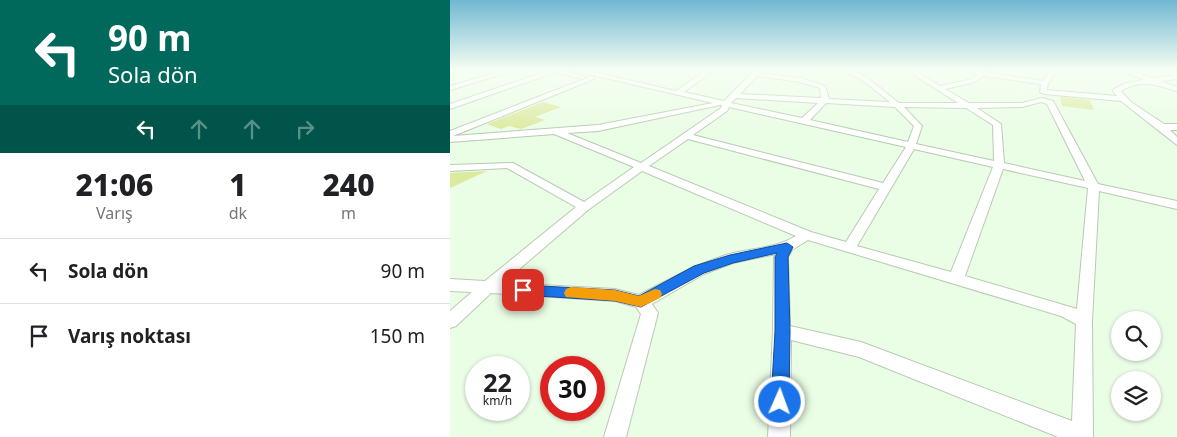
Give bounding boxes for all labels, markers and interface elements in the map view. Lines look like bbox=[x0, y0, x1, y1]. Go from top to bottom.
text: 90 m bbox=[108, 14, 191, 61]
icon: left bbox=[25, 20, 90, 85]
text: Sola dön bbox=[108, 59, 198, 89]
icon: left bbox=[132, 115, 160, 143]
icon: ahead bbox=[185, 115, 213, 143]
icon: ahead bbox=[238, 115, 266, 143]
icon: right bbox=[291, 115, 319, 143]
text: 21:06 bbox=[75, 164, 153, 205]
text: 1 bbox=[229, 164, 247, 205]
text: 240 bbox=[323, 164, 375, 205]
text: Varış bbox=[96, 202, 133, 224]
text: dk bbox=[229, 202, 247, 224]
text: m bbox=[341, 202, 356, 224]
icon: left bbox=[25, 257, 53, 285]
text: Sola dön bbox=[68, 258, 149, 284]
text: 90 m bbox=[381, 258, 425, 284]
pin bbox=[502, 269, 544, 311]
icon: arrive bbox=[509, 276, 537, 304]
map controls bbox=[1111, 311, 1161, 421]
button: search bbox=[1111, 311, 1161, 361]
icon: arrive bbox=[25, 322, 53, 350]
text: Varış noktası bbox=[68, 323, 191, 349]
text: 150 m bbox=[370, 323, 425, 349]
speed limit sign: 30 bbox=[540, 356, 605, 421]
text: 22 bbox=[483, 365, 512, 399]
button: layers bbox=[1111, 371, 1161, 421]
position arrow bbox=[753, 375, 805, 427]
text: km/h bbox=[483, 392, 512, 409]

